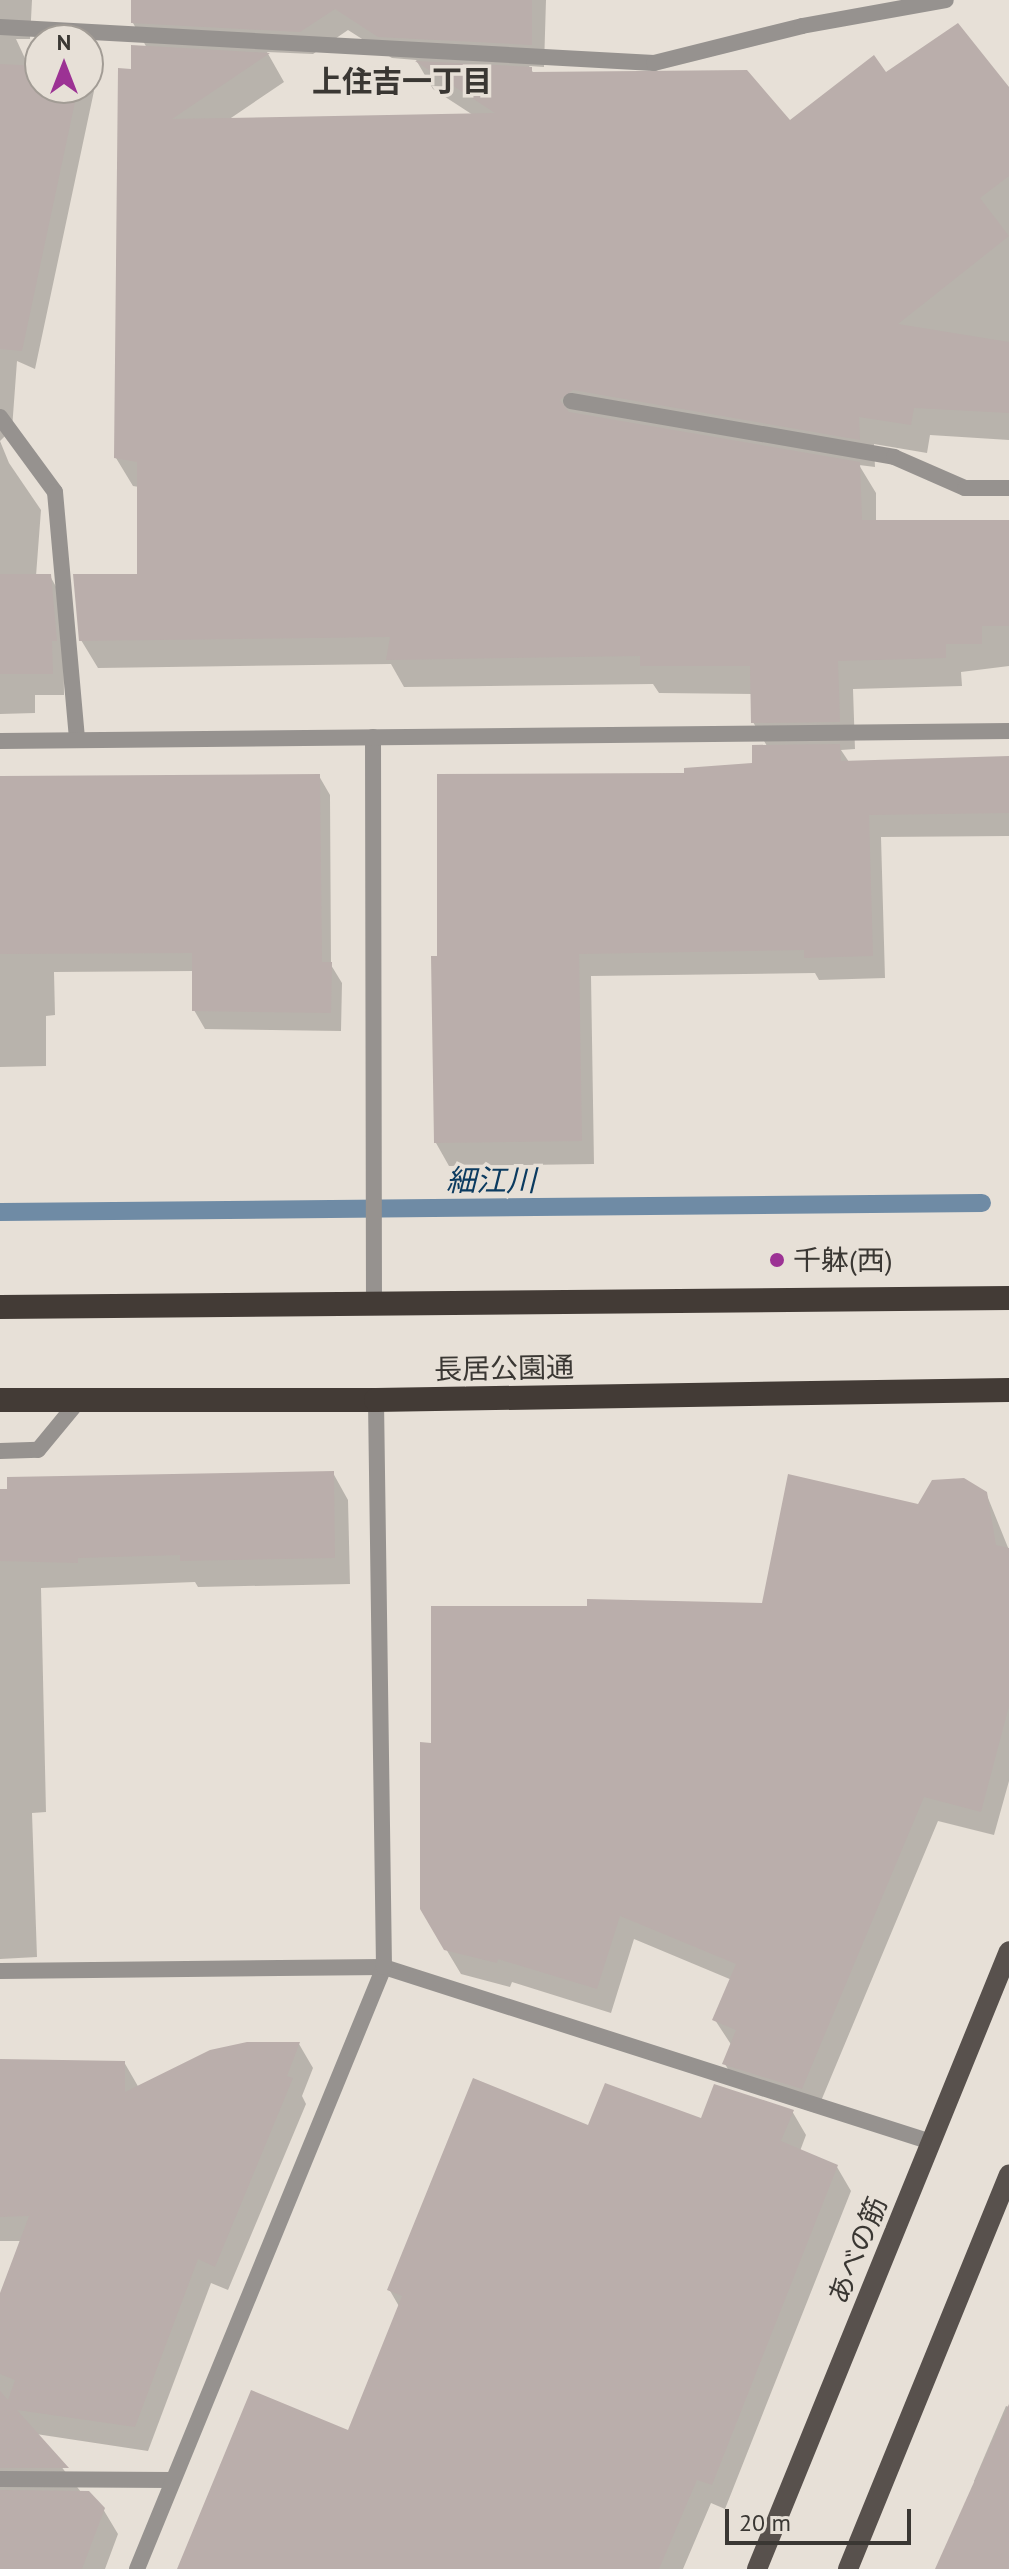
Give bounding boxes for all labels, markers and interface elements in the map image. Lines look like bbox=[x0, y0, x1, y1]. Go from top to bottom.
north arrow bbox=[24, 24, 104, 104]
text: N bbox=[57, 28, 71, 56]
district label: 上住吉一丁目 bbox=[312, 63, 492, 99]
water label: 細江川 bbox=[446, 1162, 536, 1198]
place label: 千躰(西) bbox=[793, 1243, 893, 1277]
marker: 千躰(西) bbox=[768, 1251, 786, 1269]
street label: 長居公園通 bbox=[434, 1350, 574, 1386]
street label: あべの筋 bbox=[820, 2192, 894, 2308]
scale bar bbox=[729, 2493, 915, 2543]
text: 20 m bbox=[739, 2507, 791, 2538]

